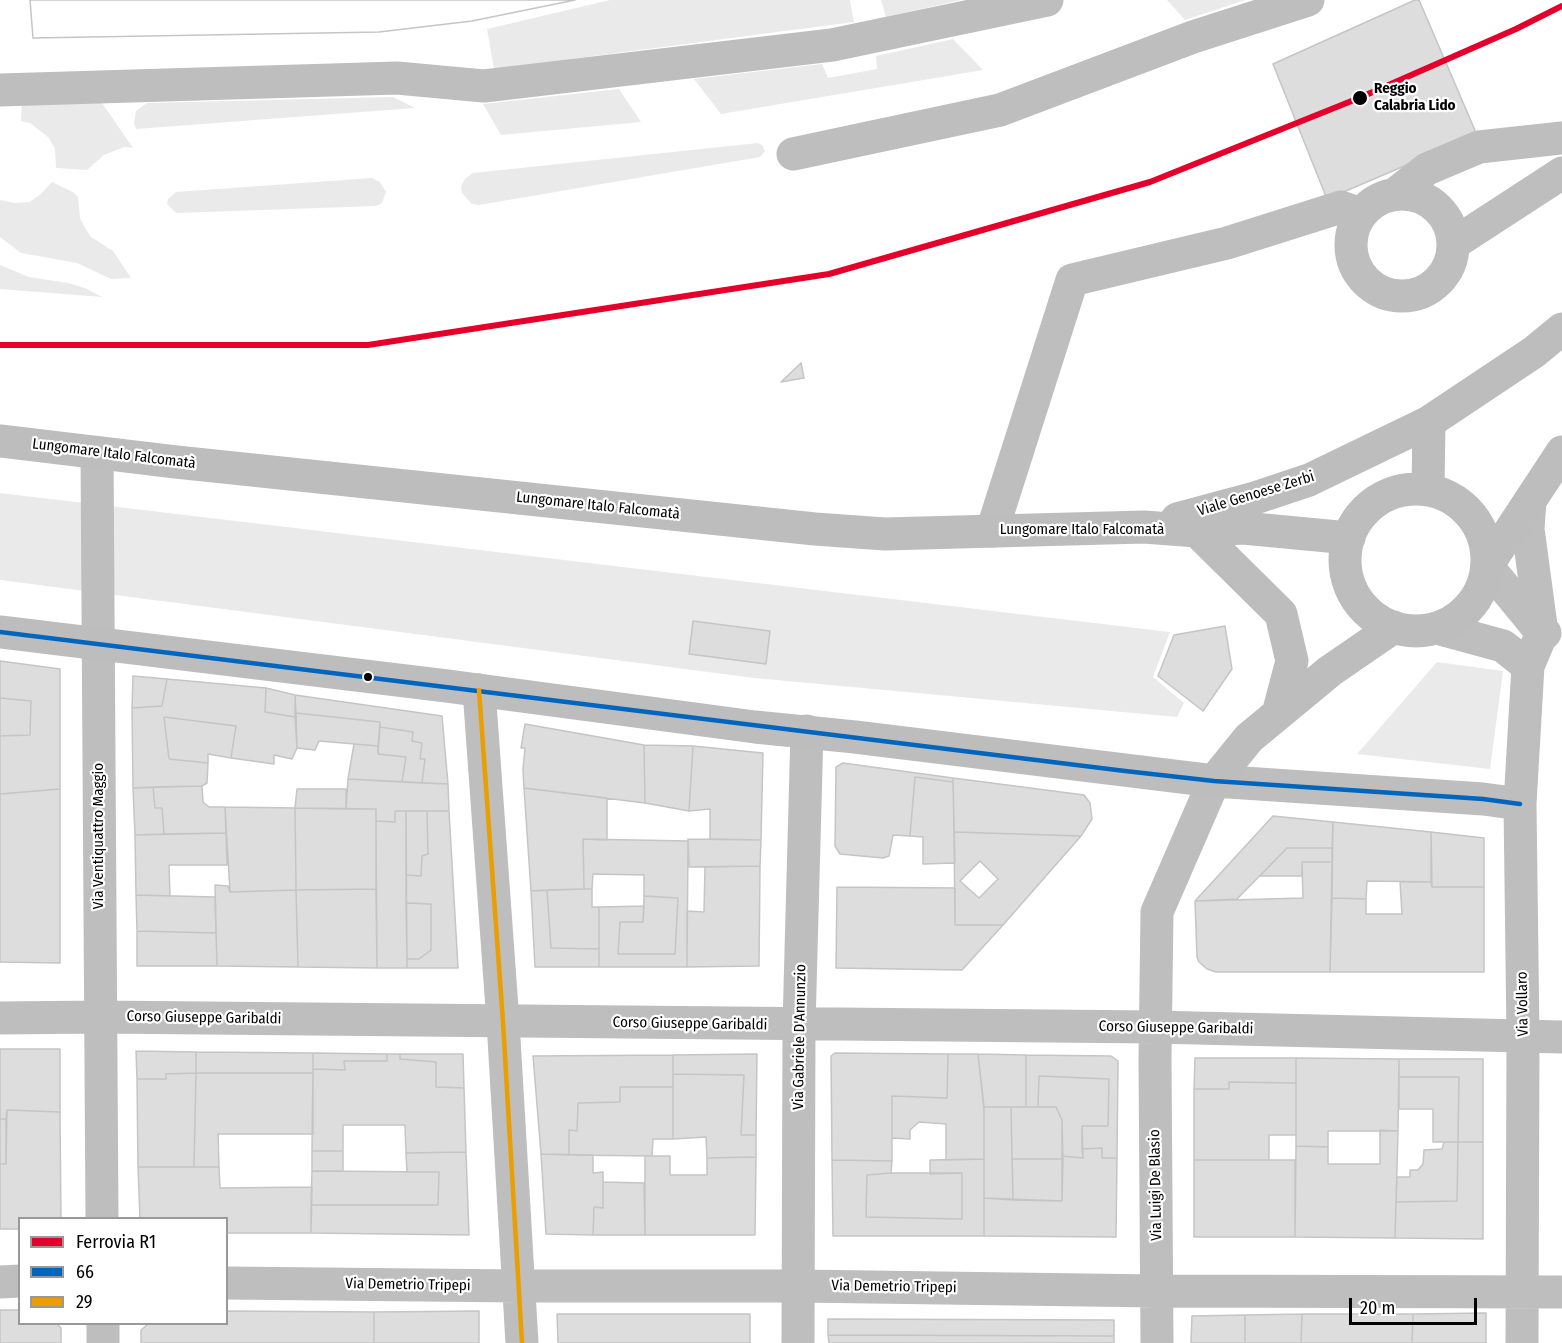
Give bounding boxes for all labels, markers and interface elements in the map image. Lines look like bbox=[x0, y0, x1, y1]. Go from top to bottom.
place label: Reggio Calabria Lido bbox=[1374, 80, 1456, 115]
marker: Reggio Calabria Lido bbox=[1351, 89, 1369, 107]
street label: Lungomare Italo Falcomatà bbox=[31, 435, 197, 473]
street label: Viale Genoese Zerbi bbox=[1195, 468, 1317, 520]
street label: Lungomare Italo Falcomatà bbox=[515, 488, 681, 524]
street label: Lungomare Italo Falcomatà bbox=[1000, 521, 1164, 539]
unlabelled marker bbox=[362, 671, 374, 683]
street label: Via Ventiquattro Maggio bbox=[90, 763, 108, 909]
street label: Via Gabriele D'Annunzio bbox=[790, 964, 810, 1110]
street label: Via Vollaro bbox=[1513, 971, 1533, 1037]
street label: Corso Giuseppe Garibaldi bbox=[127, 1008, 281, 1028]
street label: Corso Giuseppe Garibaldi bbox=[613, 1014, 767, 1034]
street label: Corso Giuseppe Garibaldi bbox=[1099, 1018, 1253, 1038]
street label: Via Luigi De Blasio bbox=[1146, 1129, 1166, 1241]
legend bbox=[18, 1217, 228, 1325]
text: Ferrovia R1 bbox=[76, 1231, 156, 1253]
text: 66 bbox=[76, 1261, 94, 1283]
street label: Via Demetrio Tripepi bbox=[345, 1275, 471, 1295]
street label: Via Demetrio Tripepi bbox=[831, 1277, 957, 1297]
scale bar bbox=[1352, 1286, 1480, 1324]
text: 29 bbox=[76, 1291, 93, 1313]
text: 20 m bbox=[1360, 1297, 1395, 1319]

